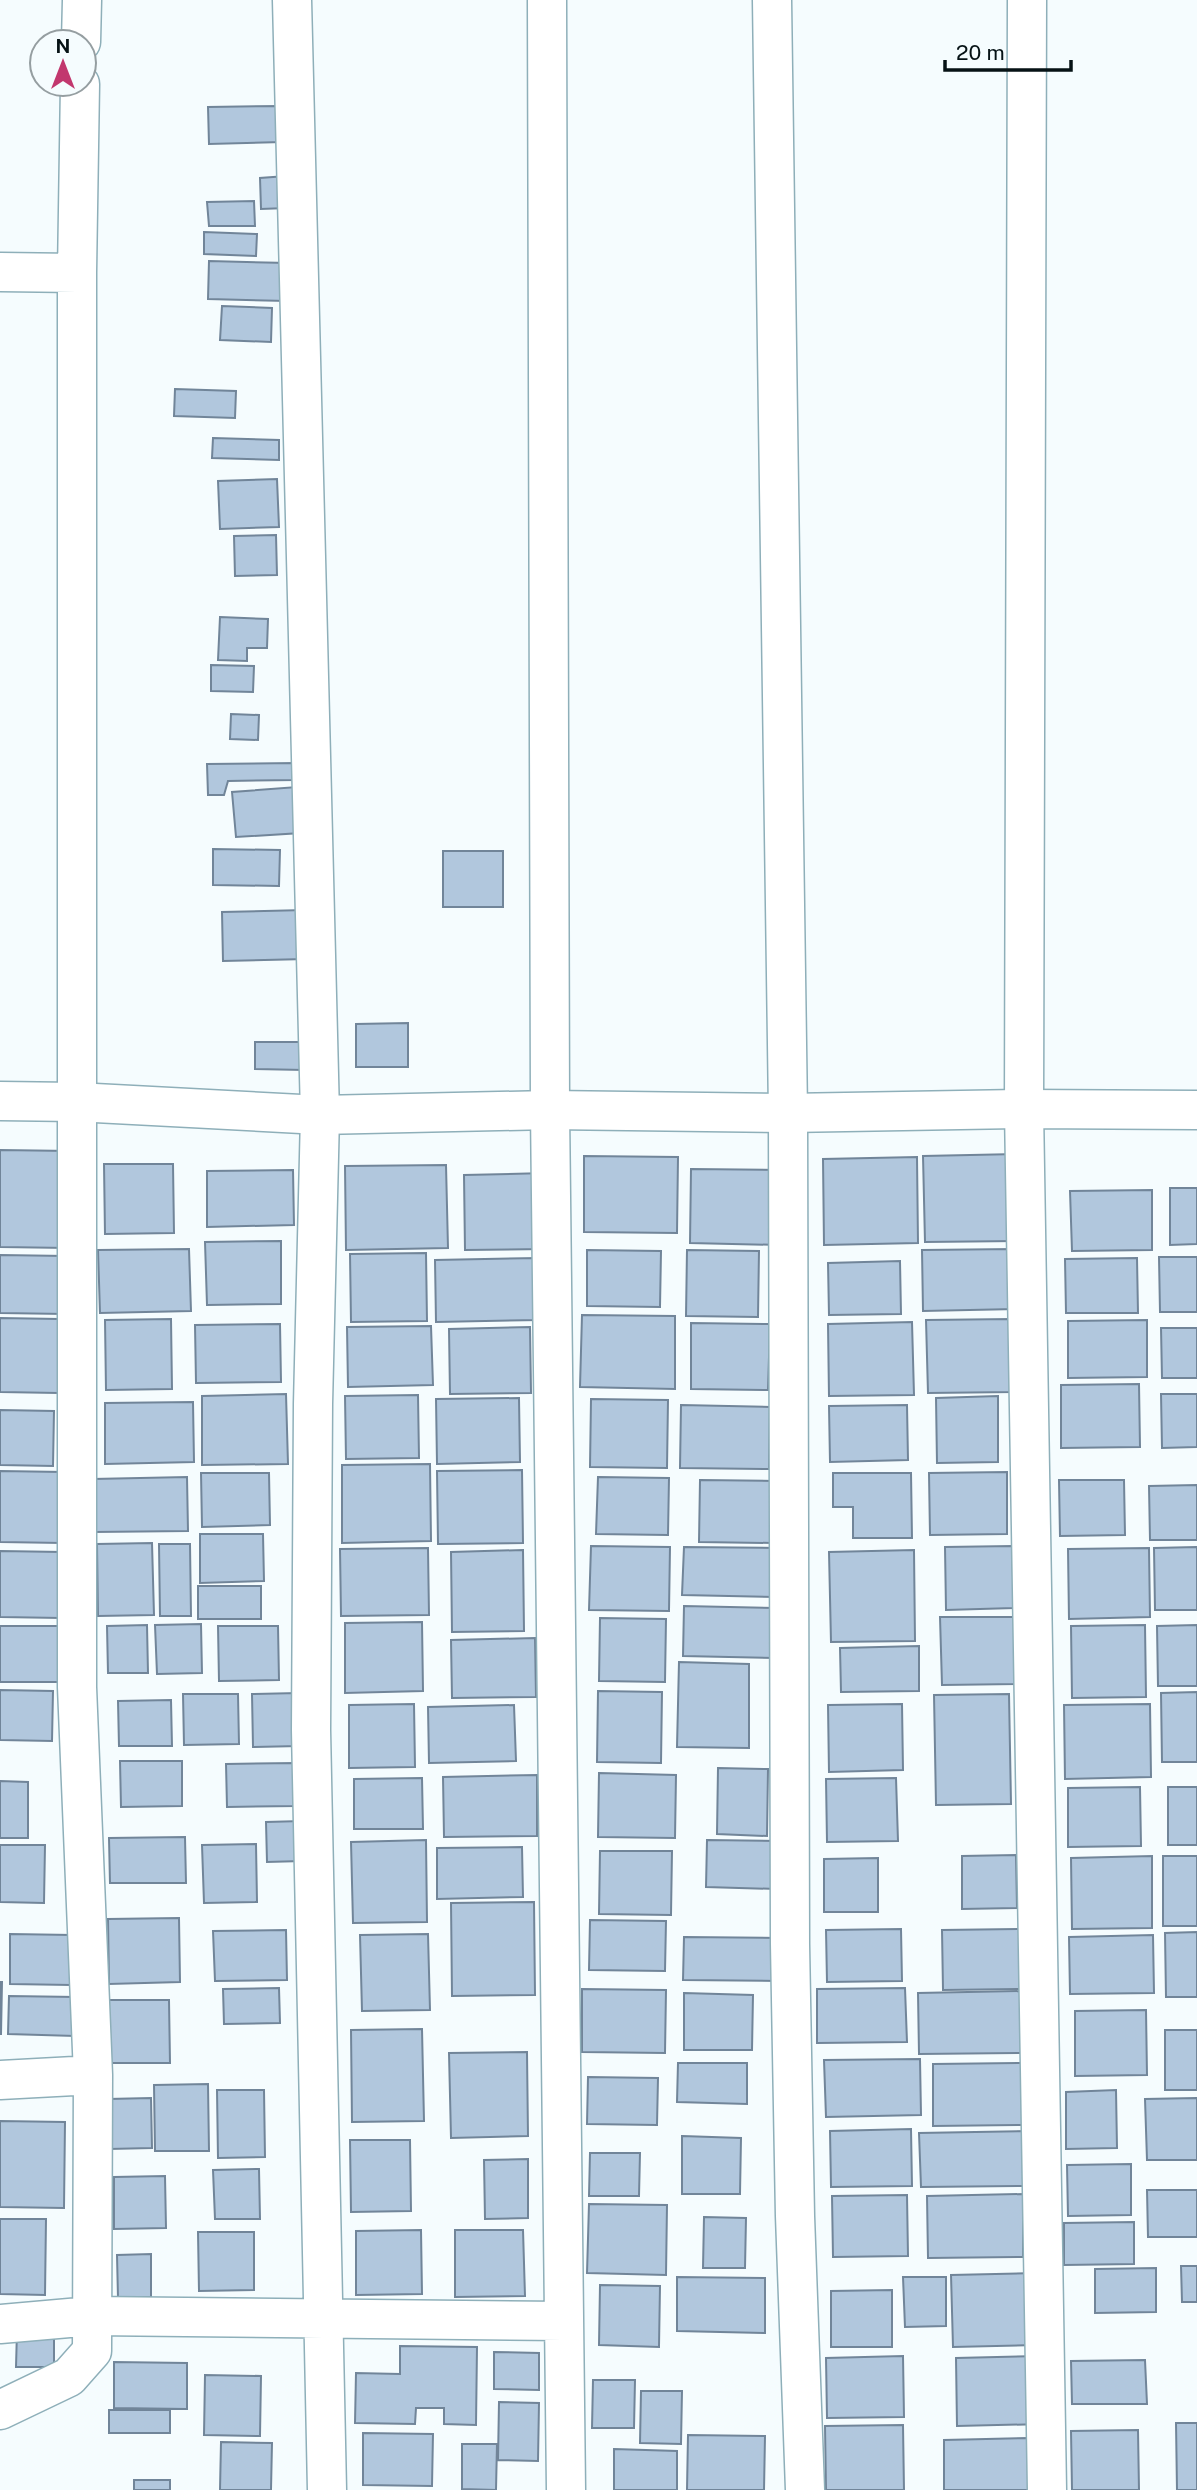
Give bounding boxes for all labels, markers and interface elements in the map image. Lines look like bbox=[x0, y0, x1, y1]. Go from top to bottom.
north arrow bbox=[28, 28, 98, 98]
scale bar bbox=[945, 28, 1071, 72]
text: N bbox=[56, 35, 70, 57]
text: 20 m bbox=[956, 40, 1005, 65]

